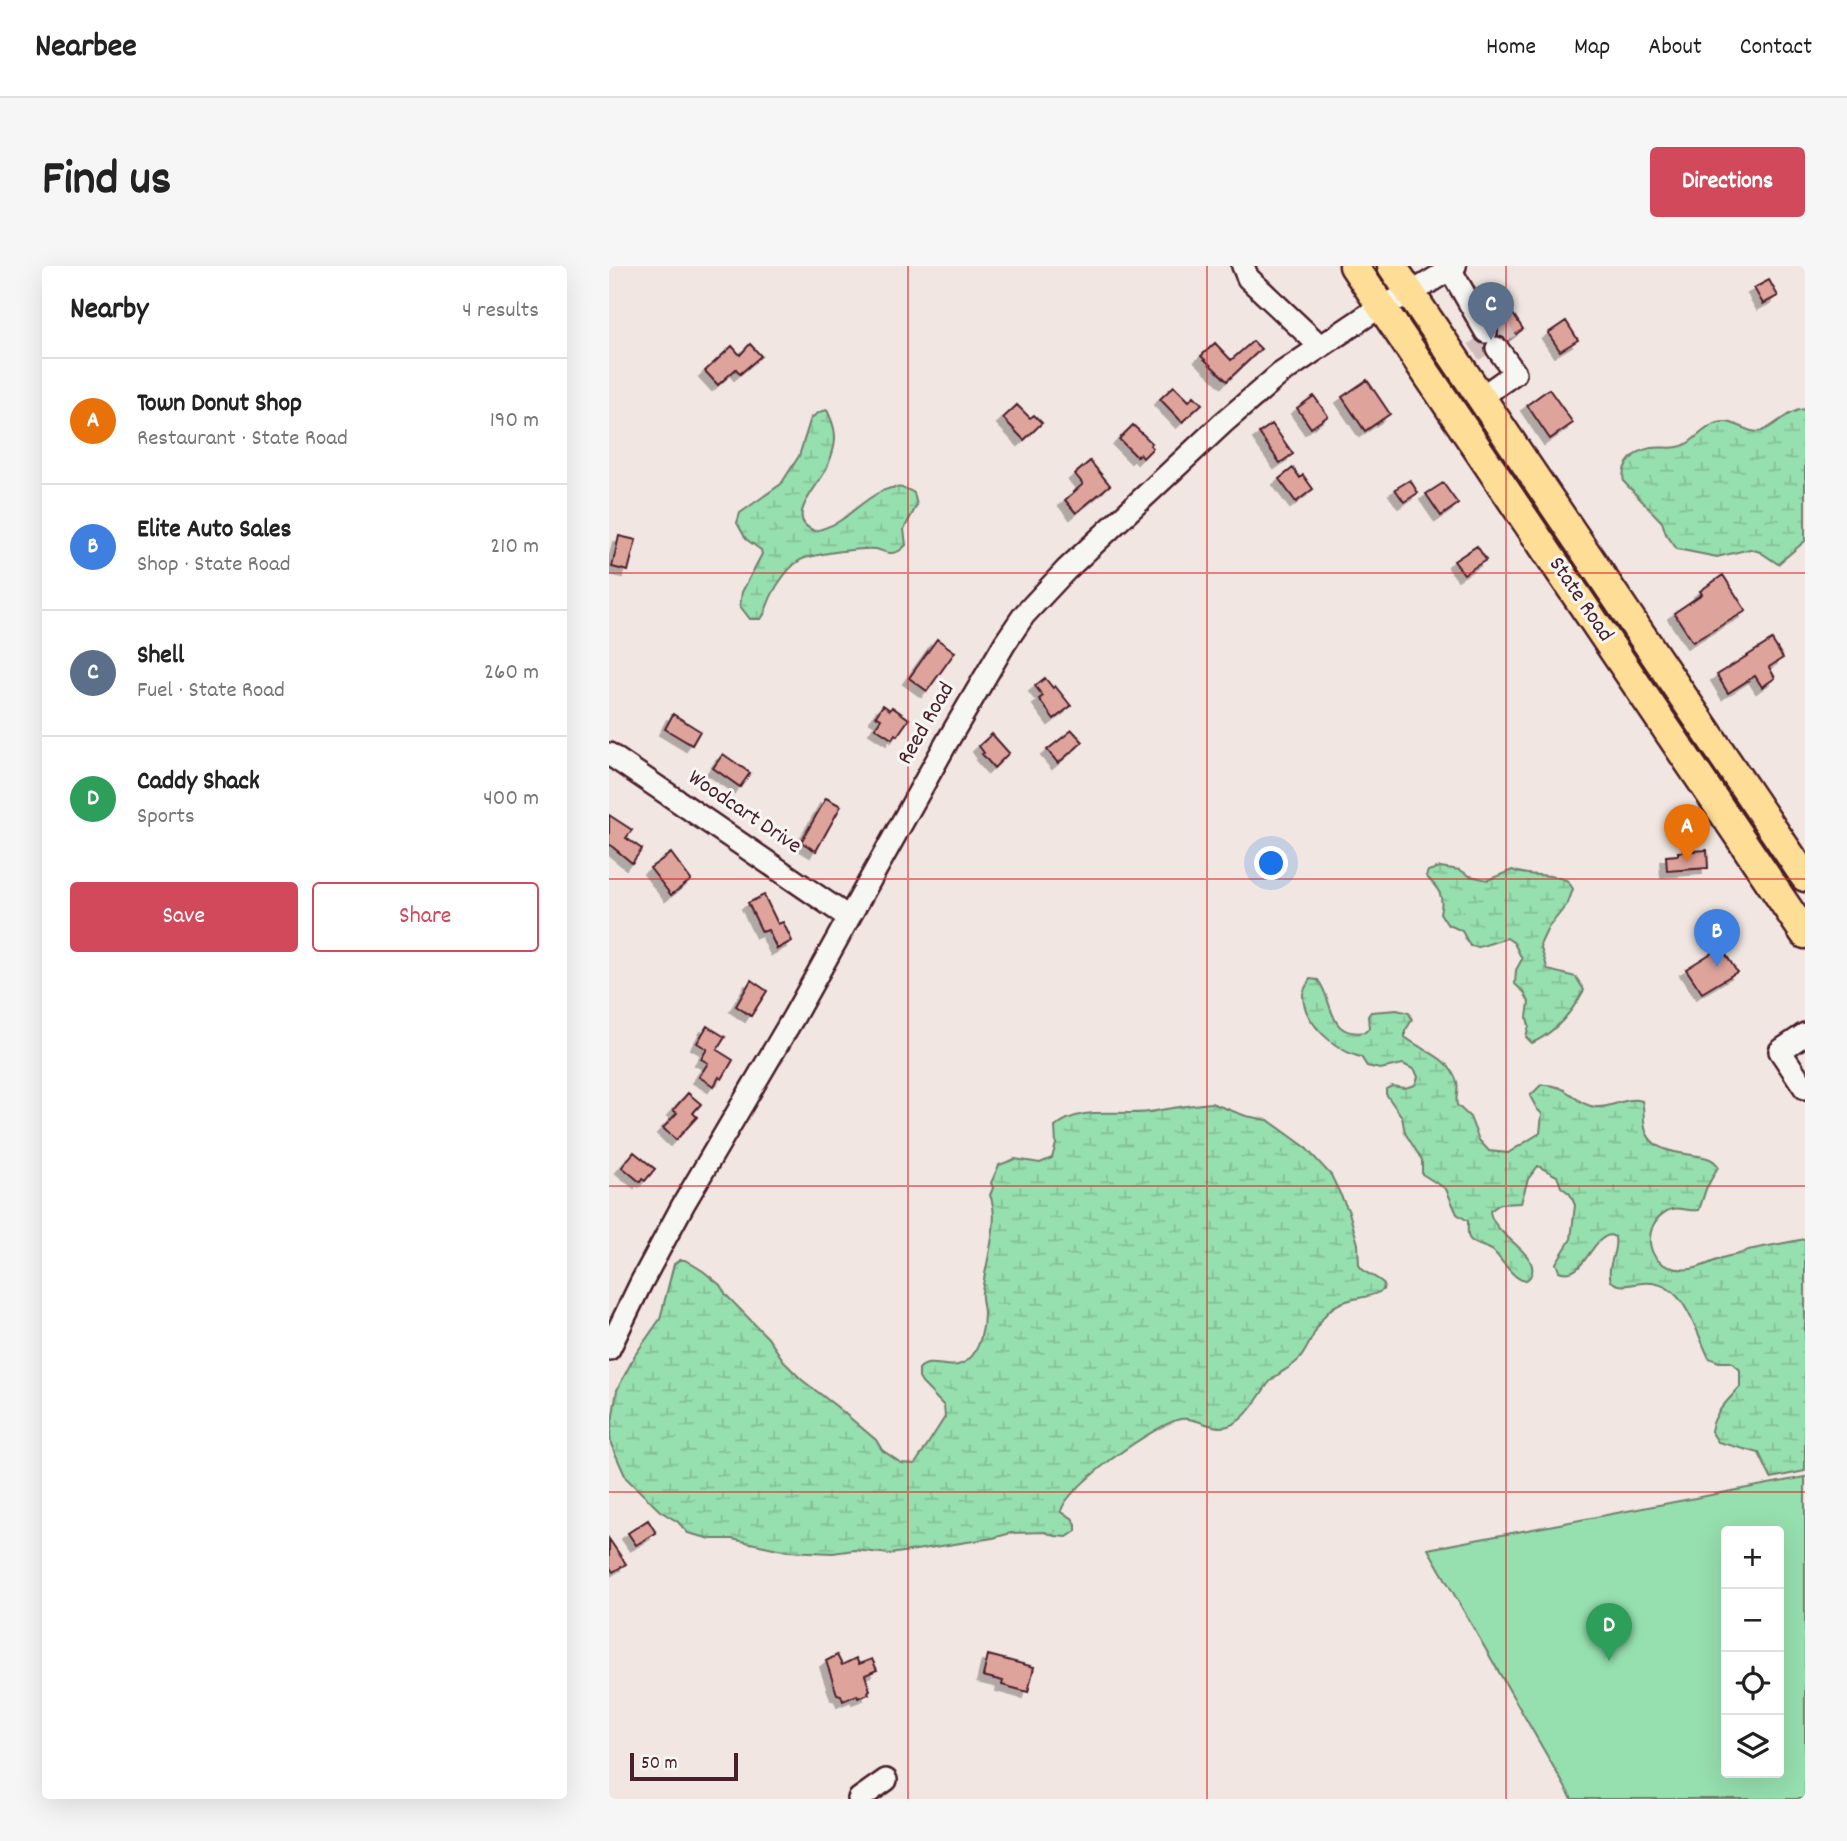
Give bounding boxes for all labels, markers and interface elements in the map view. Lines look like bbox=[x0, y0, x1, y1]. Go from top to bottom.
text: Nearbee bbox=[35, 25, 137, 72]
text: Home bbox=[1486, 31, 1536, 65]
text: Map bbox=[1574, 31, 1610, 65]
text: About bbox=[1648, 31, 1702, 65]
text: Contact bbox=[1740, 31, 1812, 65]
text: Find us bbox=[42, 147, 171, 217]
button: Directions bbox=[1650, 147, 1805, 217]
pin: C bbox=[1468, 282, 1514, 340]
text: Nearby bbox=[70, 290, 148, 333]
text: 4 results bbox=[462, 295, 539, 328]
text: Town Donut Shop bbox=[137, 386, 302, 423]
text: A bbox=[87, 405, 99, 438]
text: 190 m bbox=[490, 405, 539, 438]
text: Restaurant · State Road bbox=[137, 423, 348, 456]
text: Elite Auto Sales bbox=[137, 512, 292, 549]
text: B bbox=[88, 531, 98, 564]
text: 210 m bbox=[490, 531, 539, 564]
text: Shop · State Road bbox=[137, 549, 291, 582]
street label: State Road bbox=[1539, 551, 1621, 649]
text: Shell bbox=[137, 638, 184, 675]
text: C bbox=[87, 657, 99, 690]
text: 260 m bbox=[484, 657, 539, 690]
text: Fuel · State Road bbox=[137, 675, 285, 708]
street label: Reed Road bbox=[890, 677, 964, 771]
street label: Woodcart Drive bbox=[680, 763, 808, 863]
text: Caddy Shack bbox=[137, 764, 260, 801]
text: D bbox=[87, 783, 99, 816]
text: 400 m bbox=[483, 783, 539, 816]
text: Sports bbox=[137, 801, 195, 834]
pin: A bbox=[1664, 804, 1710, 862]
your location bbox=[1254, 846, 1288, 880]
button: Save bbox=[70, 882, 298, 952]
button: Share bbox=[312, 882, 539, 952]
pin: B bbox=[1694, 909, 1740, 967]
map controls bbox=[1721, 1526, 1784, 1778]
button: + bbox=[1721, 1526, 1784, 1589]
button: − bbox=[1721, 1589, 1784, 1652]
pin: D bbox=[1586, 1603, 1632, 1661]
button: locate bbox=[1721, 1652, 1784, 1715]
button: layers bbox=[1721, 1715, 1784, 1778]
scale bar bbox=[630, 1750, 739, 1782]
text: 50 m bbox=[641, 1751, 678, 1778]

